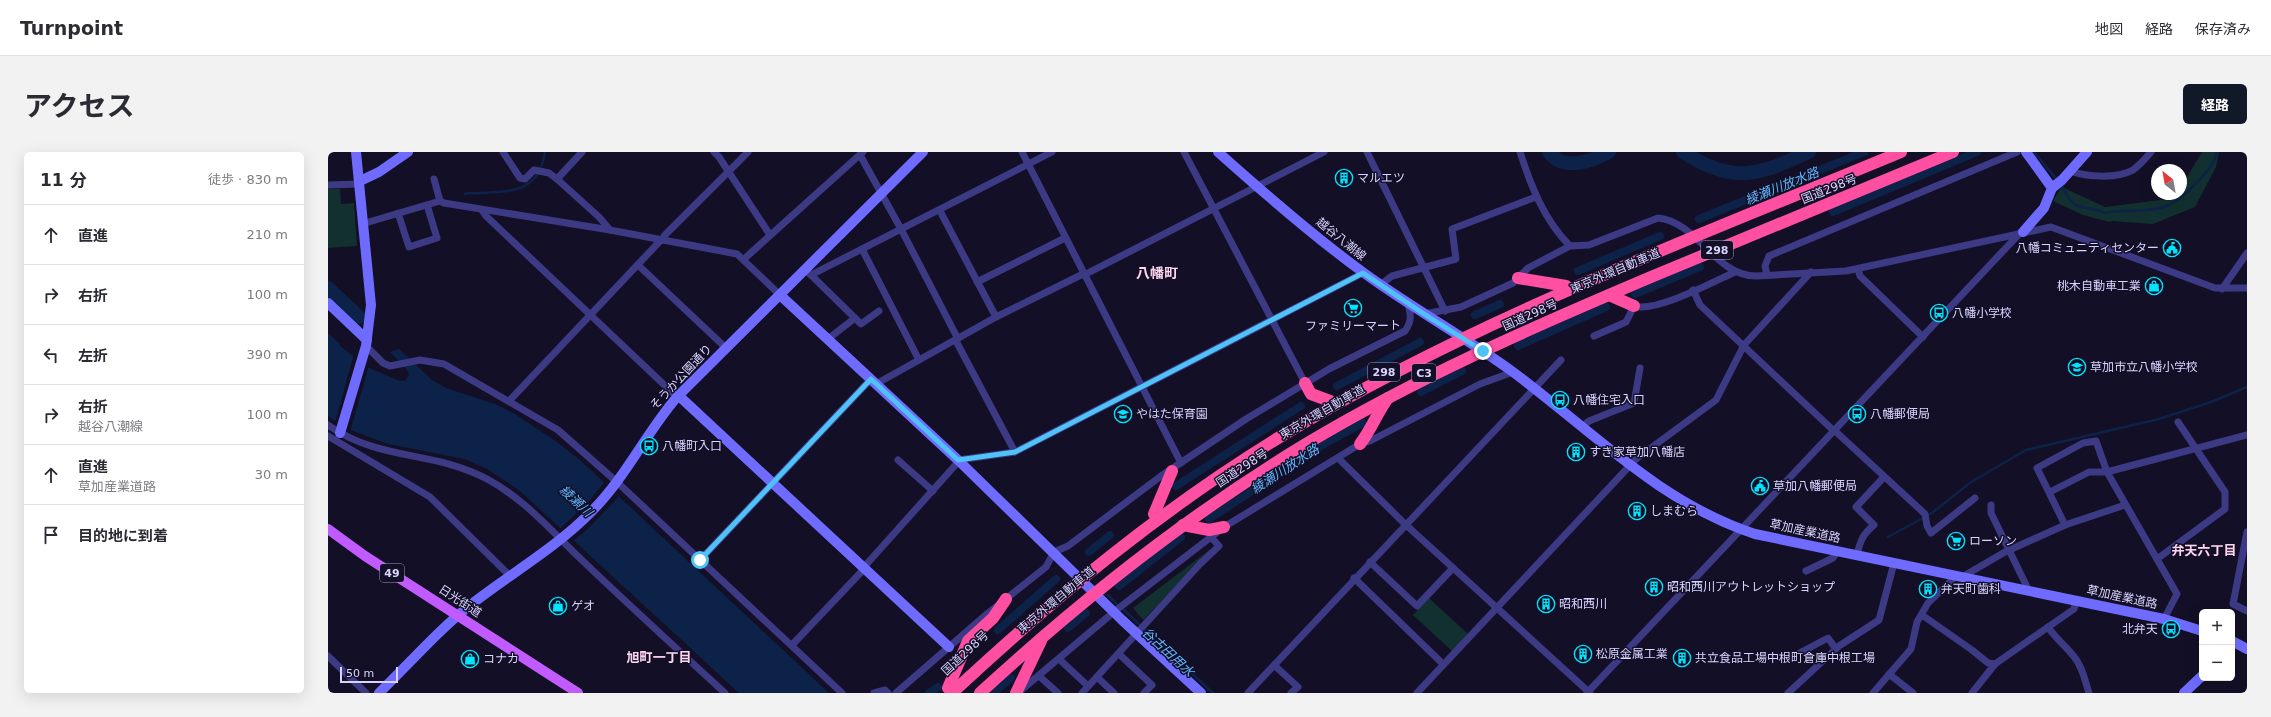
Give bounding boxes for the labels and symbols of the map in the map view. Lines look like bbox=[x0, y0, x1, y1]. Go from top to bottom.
water label: 綾瀬川放水路 bbox=[1743, 164, 1822, 208]
north arrow bbox=[2151, 164, 2187, 200]
building icon: マルエツ bbox=[1334, 168, 1354, 188]
place label: マルエツ bbox=[1357, 171, 1405, 185]
street label: 国道298号 bbox=[1799, 171, 1859, 207]
street label: 越谷八潮線 bbox=[1313, 215, 1369, 263]
public building icon: 八幡コミュニティセンター bbox=[2162, 238, 2182, 258]
road number: 298 bbox=[1701, 241, 1733, 259]
place label: 八幡コミュニティセンター bbox=[2016, 241, 2159, 255]
street label: 東京外環自動車道 bbox=[1568, 246, 1662, 296]
district label: 八幡町 bbox=[1136, 265, 1178, 281]
shop icon: 桃木自動車工業 bbox=[2144, 276, 2164, 296]
place label: 桃木自動車工業 bbox=[2057, 279, 2141, 293]
street label: 国道298号 bbox=[1500, 297, 1560, 333]
supermarket icon: ファミリーマート bbox=[1343, 298, 1363, 318]
bus stop icon: 八幡小学校 bbox=[1929, 303, 1949, 323]
place label: 八幡小学校 bbox=[1952, 306, 2012, 320]
place label: ファミリーマート bbox=[1305, 319, 1401, 333]
street label: そうか公園通り bbox=[647, 342, 715, 412]
route end bbox=[1474, 342, 1492, 360]
school or university icon: 草加市立八幡小学校 bbox=[2067, 357, 2087, 377]
place label: 草加市立八幡小学校 bbox=[2090, 360, 2198, 374]
road number: 298 bbox=[1368, 363, 1400, 381]
road number: C3 bbox=[1412, 364, 1436, 382]
street label: 東京外環自動車道 bbox=[1277, 382, 1367, 442]
bus stop icon: 八幡住宅入口 bbox=[1550, 390, 1570, 410]
place label: 八幡住宅入口 bbox=[1573, 393, 1645, 407]
school or university icon: やはた保育園 bbox=[1113, 404, 1133, 424]
bus stop icon: 八幡郵便局 bbox=[1847, 404, 1867, 424]
place label: やはた保育園 bbox=[1136, 407, 1208, 421]
place label: 八幡郵便局 bbox=[1870, 407, 1930, 421]
bus stop icon: 八幡町入口 bbox=[639, 436, 659, 456]
place label: 八幡町入口 bbox=[662, 439, 722, 453]
water label: 綾瀬川放水路 bbox=[1248, 441, 1323, 497]
building icon: すき家草加八幡店 bbox=[1566, 442, 1586, 462]
place label: すき家草加八幡店 bbox=[1589, 445, 1685, 459]
street label: 国道298号 bbox=[1213, 446, 1271, 490]
public building icon: 草加八幡郵便局 bbox=[1750, 476, 1770, 496]
place label: 草加八幡郵便局 bbox=[1773, 479, 1857, 493]
water label: 綾瀬川 bbox=[557, 482, 597, 521]
building icon: しまむら bbox=[1627, 501, 1647, 521]
place label: しまむら bbox=[1650, 504, 1698, 518]
street label: 草加産業道路 bbox=[1768, 517, 1842, 545]
supermarket icon: ローソン bbox=[1946, 531, 1966, 551]
place label: ローソン bbox=[1969, 534, 2017, 548]
district label: 弁天六丁目 bbox=[2171, 543, 2237, 558]
route start bbox=[691, 551, 709, 569]
road number: 49 bbox=[380, 564, 404, 582]
street label: 東京外環自動車道 bbox=[1015, 564, 1097, 636]
building icon: 昭和西川アウトレットショップ bbox=[1644, 577, 1664, 597]
building icon: 弁天町歯科 bbox=[1918, 579, 1938, 599]
place label: 昭和西川アウトレットショップ bbox=[1667, 580, 1835, 594]
street label: 日光街道 bbox=[436, 582, 484, 620]
place label: 弁天町歯科 bbox=[1941, 582, 2001, 596]
street label: 草加産業道路 bbox=[2085, 583, 2159, 611]
building icon: 昭和西川 bbox=[1536, 594, 1556, 614]
shop icon: ゲオ bbox=[548, 596, 568, 616]
place label: 昭和西川 bbox=[1559, 597, 1607, 611]
place label: ゲオ bbox=[571, 599, 595, 613]
bus stop icon: 北弁天 bbox=[2161, 619, 2181, 639]
place label: 北弁天 bbox=[2122, 622, 2158, 636]
water label: 谷古田用水 bbox=[1139, 624, 1198, 681]
street label: 国道298号 bbox=[939, 628, 991, 678]
building icon: 松原金属工業 bbox=[1573, 644, 1593, 664]
place label: 松原金属工業 bbox=[1596, 647, 1668, 661]
building icon: 共立食品工場中根町倉庫中根工場 bbox=[1672, 648, 1692, 668]
shop icon: コナカ bbox=[460, 649, 480, 669]
district label: 旭町一丁目 bbox=[626, 650, 692, 665]
place label: 共立食品工場中根町倉庫中根工場 bbox=[1695, 651, 1875, 665]
place label: コナカ bbox=[483, 652, 519, 666]
scale bar bbox=[340, 665, 398, 684]

